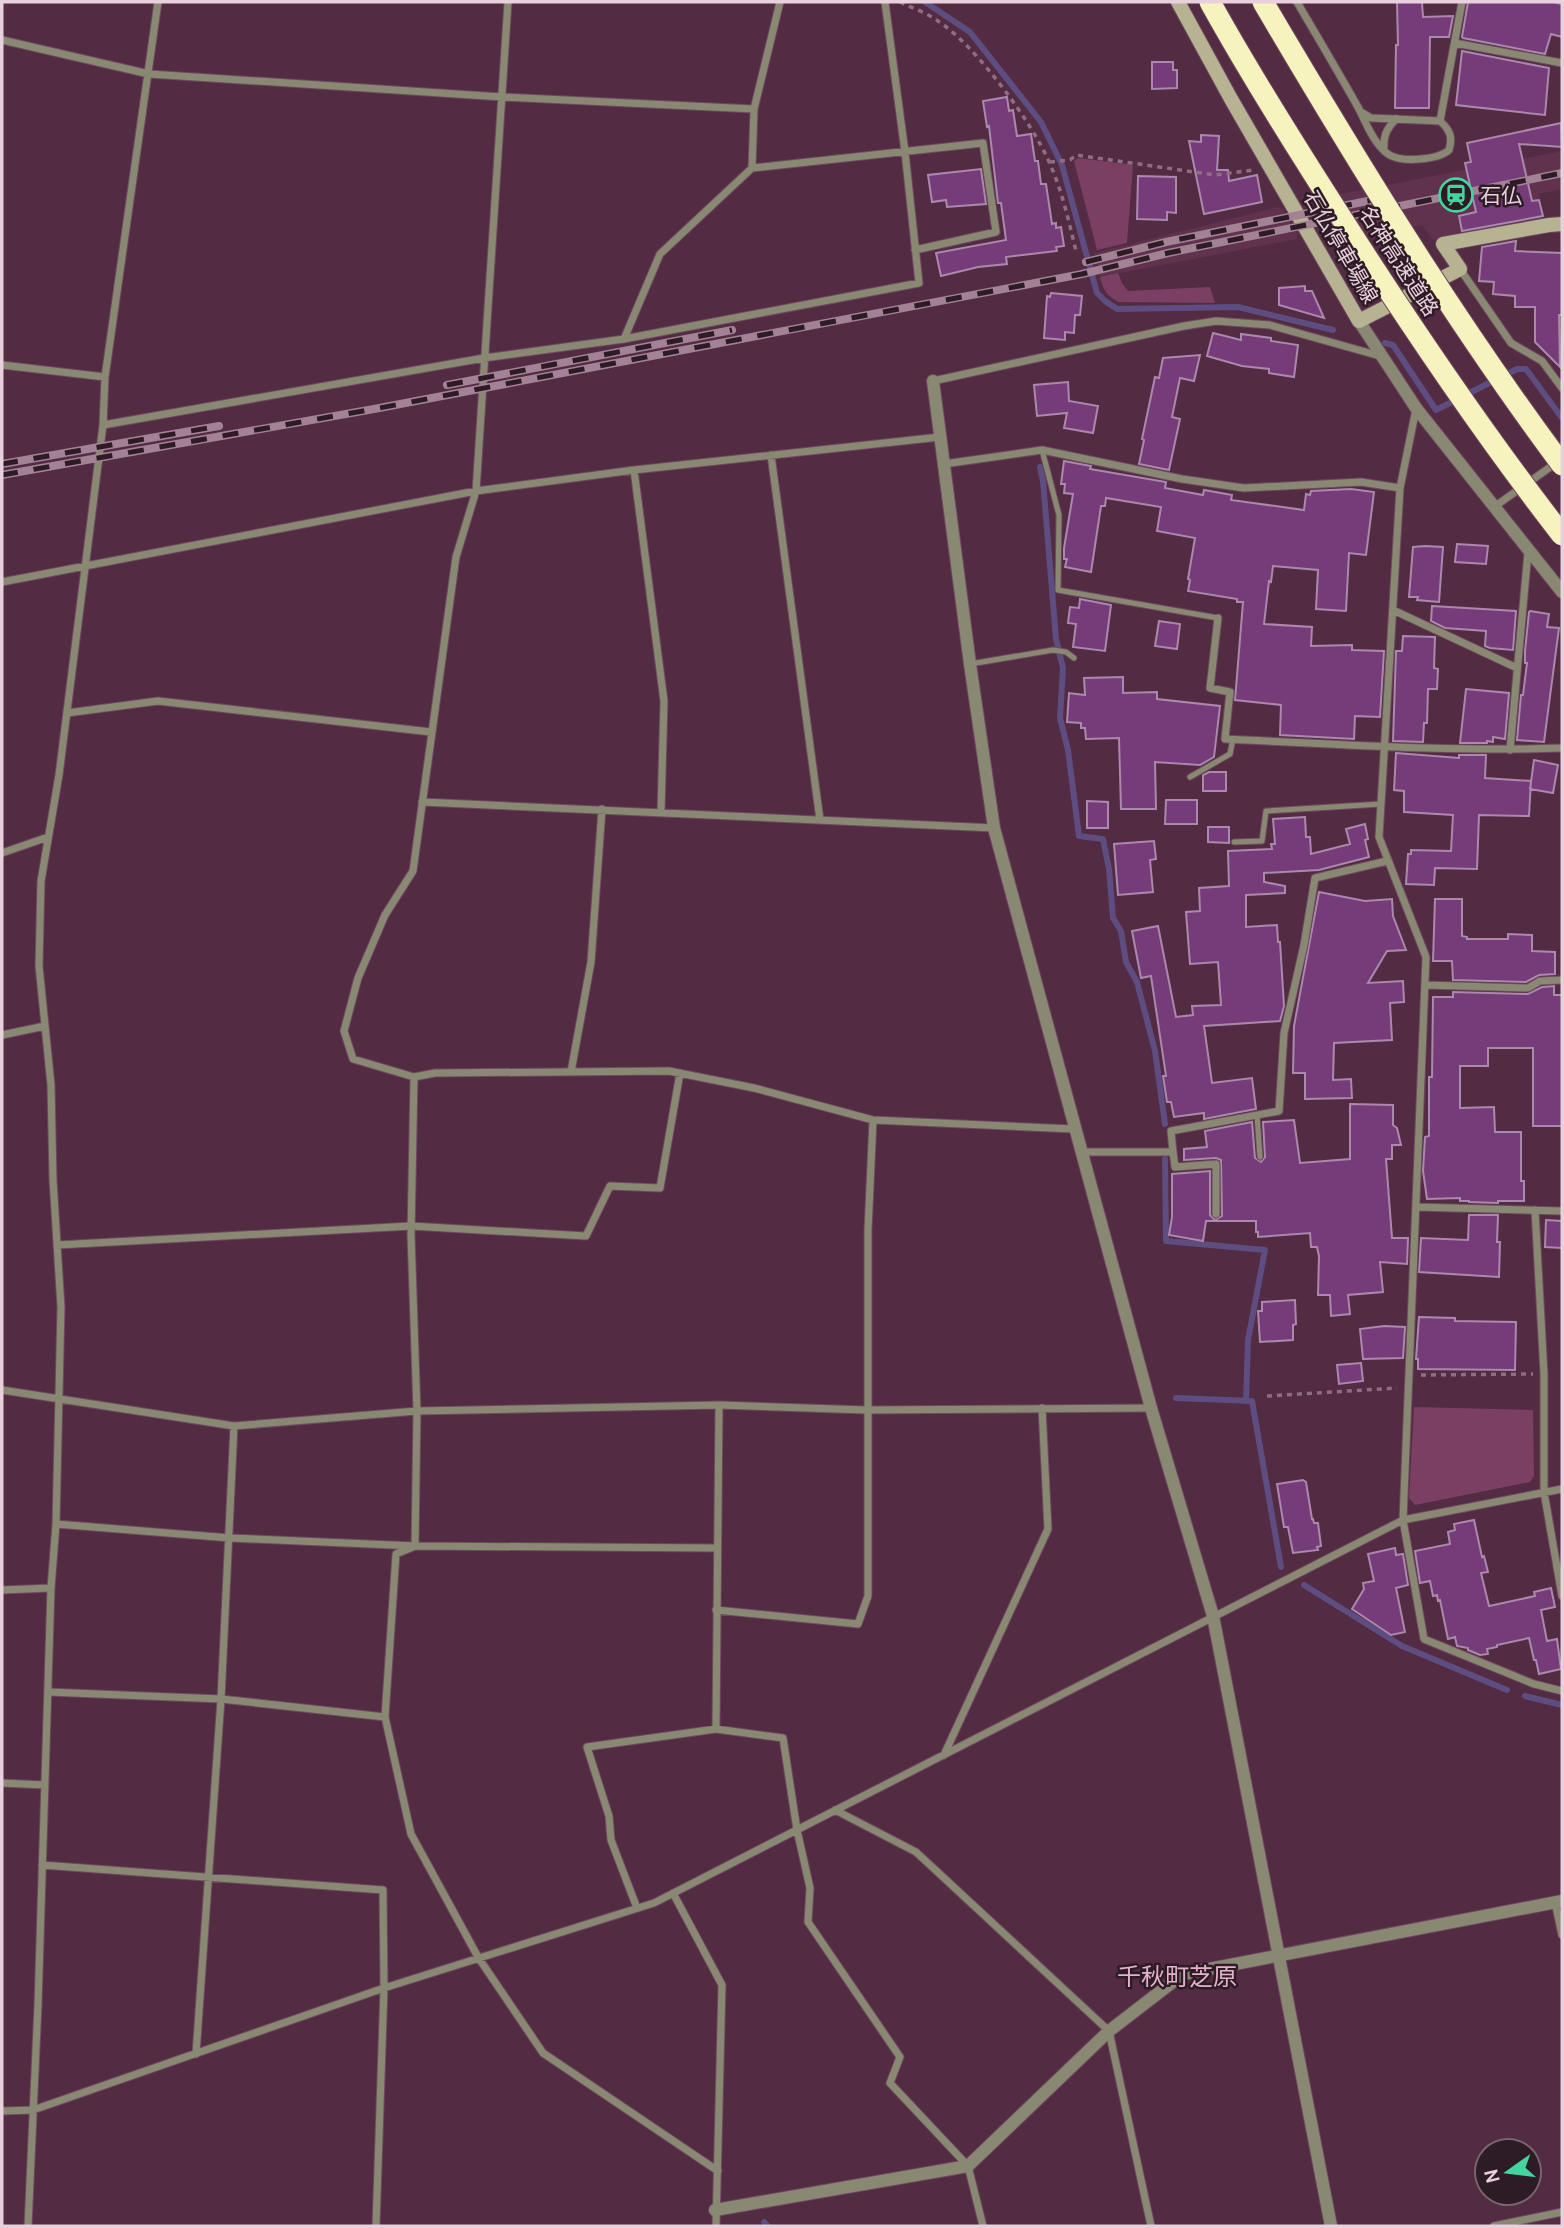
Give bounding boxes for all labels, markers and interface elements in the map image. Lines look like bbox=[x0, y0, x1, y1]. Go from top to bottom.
station icon: 石仏 bbox=[1437, 176, 1475, 214]
place label: 石仏 bbox=[1480, 183, 1522, 208]
street label: 石仏停車場線 bbox=[1299, 186, 1383, 308]
street label: 名神高速道路 bbox=[1354, 201, 1444, 321]
district label: 千秋町芝原 bbox=[1117, 1962, 1237, 1991]
north arrow bbox=[1473, 2137, 1543, 2207]
text: N bbox=[1479, 2167, 1505, 2185]

